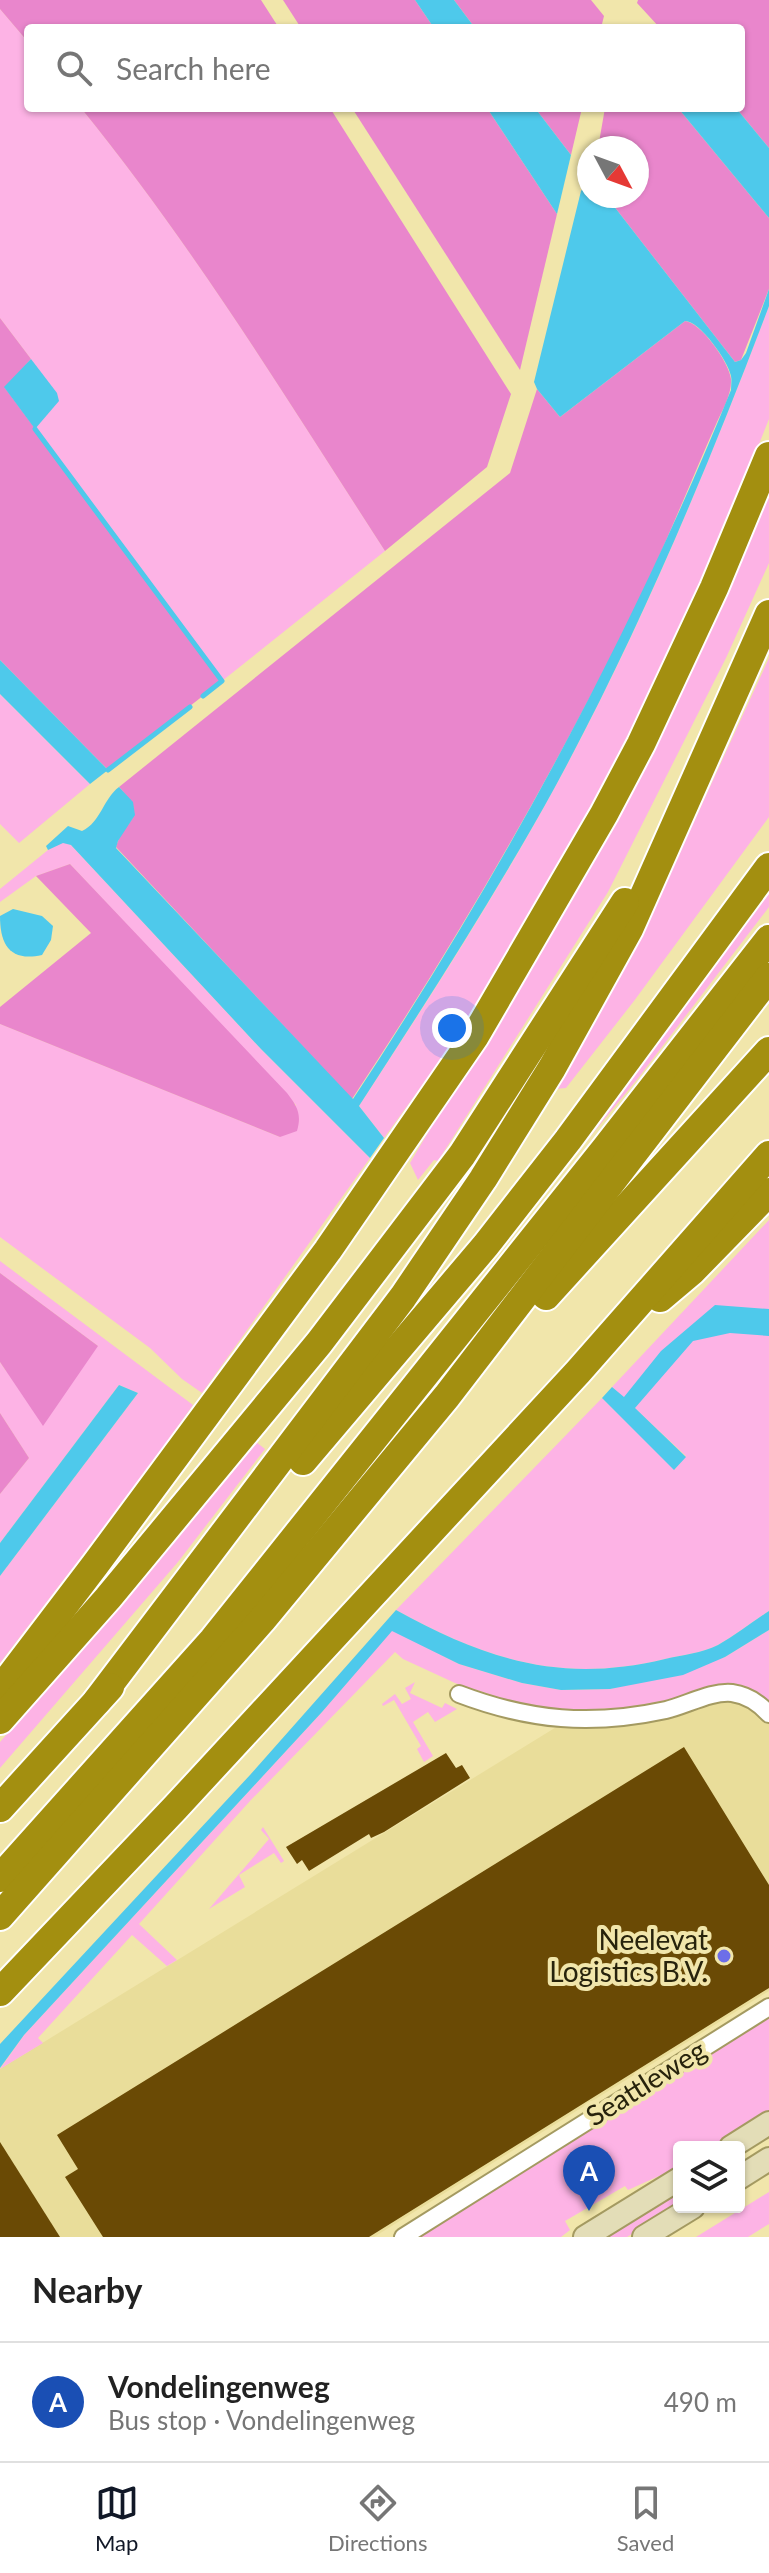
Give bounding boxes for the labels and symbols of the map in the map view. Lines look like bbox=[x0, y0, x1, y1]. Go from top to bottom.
north arrow bbox=[577, 136, 649, 208]
your location bbox=[432, 1008, 472, 1048]
place label: Neelevat Logistics B.V. bbox=[549, 1922, 708, 1988]
marker: Neelevat Logistics B.V. bbox=[715, 1947, 733, 1965]
street label: Seattleweg bbox=[579, 2032, 712, 2132]
pin: A bbox=[563, 2145, 615, 2211]

